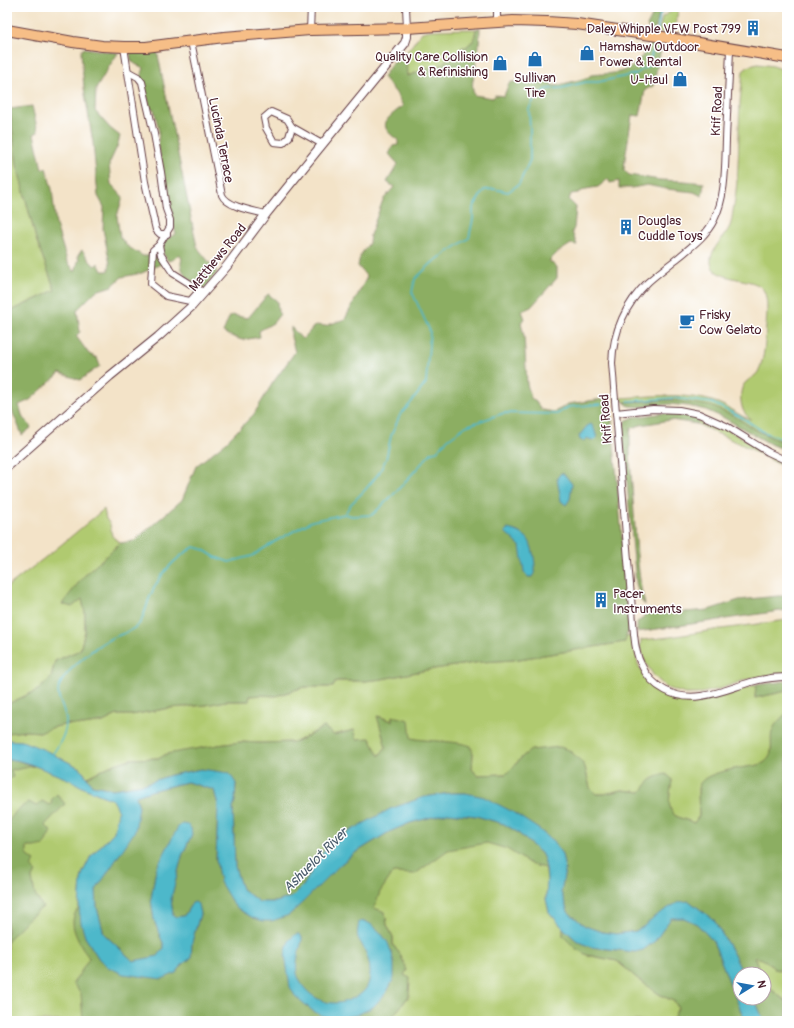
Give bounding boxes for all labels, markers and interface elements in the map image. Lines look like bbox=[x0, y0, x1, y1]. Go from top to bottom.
building icon: Daley Whipple VFW Post 799 bbox=[744, 19, 762, 37]
place label: Daley Whipple VFW Post 799 bbox=[587, 21, 741, 37]
place label: Hamshaw Outdoor Power & Rental bbox=[599, 39, 699, 70]
shop icon: Hamshaw Outdoor Power & Rental bbox=[578, 44, 596, 62]
place label: Quality Care Collision & Refinishing bbox=[375, 49, 488, 80]
shop icon: Sullivan Tire bbox=[526, 50, 544, 68]
shop icon: Quality Care Collision & Refinishing bbox=[491, 54, 509, 72]
place label: Sullivan Tire bbox=[514, 70, 556, 101]
shop icon: U-Haul bbox=[671, 70, 689, 88]
place label: U-Haul bbox=[630, 72, 668, 88]
street label: Krif Road bbox=[708, 86, 726, 136]
street label: Lucinda Terrace bbox=[205, 96, 237, 185]
place label: Douglas Cuddle Toys bbox=[638, 213, 703, 244]
building icon: Douglas Cuddle Toys bbox=[617, 218, 635, 236]
street label: Matthews Road bbox=[186, 221, 250, 295]
place label: Frisky Cow Gelato bbox=[699, 307, 761, 338]
cafe icon: Frisky Cow Gelato bbox=[678, 312, 696, 330]
street label: Krif Road bbox=[596, 394, 616, 444]
place label: Pacer Instruments bbox=[613, 586, 682, 617]
building icon: Pacer Instruments bbox=[592, 591, 610, 609]
water label: Ashuelot River bbox=[279, 823, 353, 896]
north arrow bbox=[732, 966, 772, 1006]
text: N bbox=[754, 979, 769, 990]

